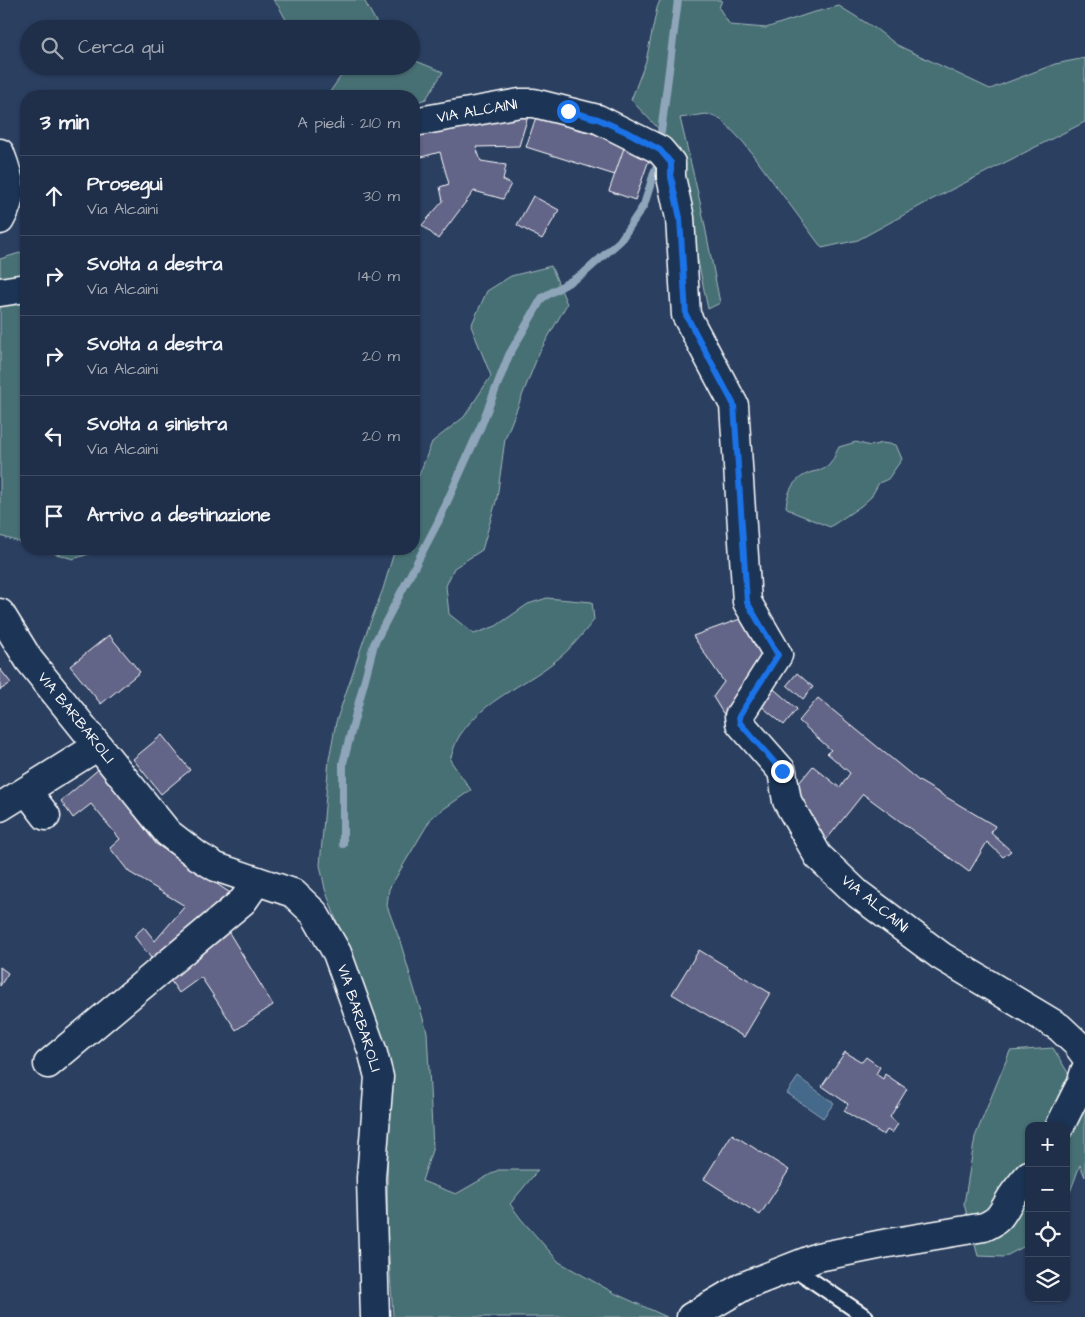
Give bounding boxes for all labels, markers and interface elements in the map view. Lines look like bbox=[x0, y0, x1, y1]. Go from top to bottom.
search box bbox=[20, 20, 420, 75]
icon: search bbox=[38, 34, 66, 62]
text: Cerca qui bbox=[78, 34, 164, 61]
street label: VIA ALCAINI bbox=[435, 94, 519, 128]
route start bbox=[557, 100, 580, 123]
text: 3 min bbox=[40, 108, 89, 137]
text: A piedi · 210 m bbox=[298, 112, 400, 134]
text: Prosegui bbox=[87, 171, 162, 198]
icon: ahead bbox=[40, 182, 68, 210]
text: 30 m bbox=[363, 185, 400, 207]
text: Via Alcaini bbox=[87, 198, 158, 220]
text: Svolta a destra bbox=[87, 251, 222, 278]
icon: right bbox=[40, 262, 68, 290]
text: 140 m bbox=[358, 265, 400, 287]
text: Via Alcaini bbox=[87, 278, 158, 300]
text: Svolta a destra bbox=[87, 331, 222, 358]
icon: right bbox=[40, 342, 68, 370]
text: 20 m bbox=[362, 345, 400, 367]
text: Via Alcaini bbox=[87, 358, 158, 380]
text: Svolta a sinistra bbox=[87, 411, 227, 438]
icon: left bbox=[40, 422, 68, 450]
text: 20 m bbox=[362, 425, 400, 447]
text: Via Alcaini bbox=[87, 438, 158, 460]
icon: arrive bbox=[40, 502, 68, 530]
text: Arrivo a destinazione bbox=[87, 502, 270, 529]
street label: VIA BARBAROLI bbox=[33, 668, 119, 768]
route end bbox=[771, 760, 794, 783]
street label: VIA ALCAINI bbox=[837, 870, 913, 938]
street label: VIA BARBAROLI bbox=[332, 962, 386, 1074]
map controls bbox=[1025, 1122, 1070, 1302]
button: + bbox=[1025, 1122, 1070, 1167]
button: − bbox=[1025, 1167, 1070, 1212]
button: locate bbox=[1025, 1212, 1070, 1257]
button: layers bbox=[1025, 1257, 1070, 1302]

